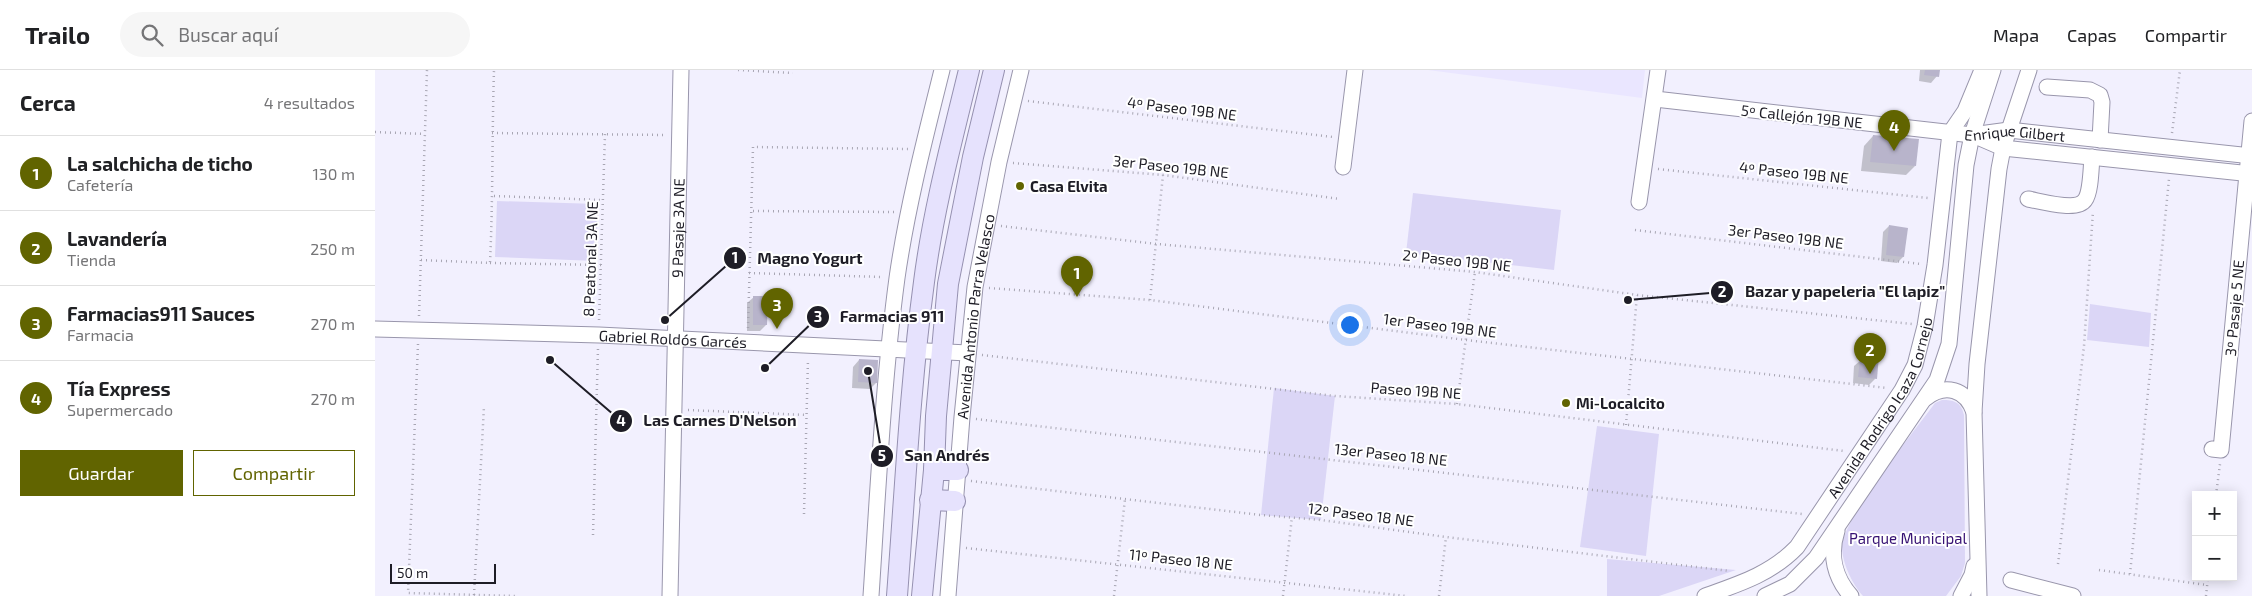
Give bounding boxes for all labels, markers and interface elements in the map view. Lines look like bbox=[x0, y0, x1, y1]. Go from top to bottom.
search box bbox=[120, 12, 470, 57]
text: Trailo bbox=[25, 20, 90, 49]
icon: search bbox=[138, 21, 166, 49]
text: Buscar aquí bbox=[178, 23, 278, 46]
text: Mapa bbox=[1993, 24, 2039, 46]
text: Capas bbox=[2067, 24, 2117, 46]
text: Compartir bbox=[2145, 24, 2227, 46]
text: Cerca bbox=[20, 90, 76, 115]
street label: 4º Paseo 19B NE bbox=[1126, 92, 1238, 124]
text: 4 resultados bbox=[264, 93, 355, 112]
street label: 5º Callejón 19B NE bbox=[1740, 101, 1864, 132]
pin: 4 bbox=[1878, 110, 1910, 151]
street label: Enrique Gilbert bbox=[1963, 121, 2066, 145]
street label: 3er Paseo 19B NE bbox=[1112, 151, 1230, 181]
text: La salchicha de ticho bbox=[67, 152, 253, 175]
street label: 4º Paseo 19B NE bbox=[1738, 157, 1850, 187]
text: 1 bbox=[33, 164, 39, 183]
text: 130 m bbox=[313, 164, 355, 183]
text: Cafetería bbox=[67, 175, 133, 194]
place label: Casa Elvita bbox=[1030, 177, 1108, 195]
street label: 9 Pasaje 3A NE bbox=[668, 178, 688, 278]
marker: Casa Elvita bbox=[1014, 180, 1026, 192]
street label: 8 Peatonal 3A NE bbox=[579, 201, 601, 317]
street label: Avenida Antonio Parra Velasco bbox=[953, 212, 998, 420]
street label: 3er Paseo 19B NE bbox=[1727, 220, 1845, 252]
text: Lavandería bbox=[67, 227, 167, 250]
text: 2 bbox=[31, 239, 41, 258]
text: 250 m bbox=[310, 239, 355, 258]
callout: Magno Yogurt bbox=[723, 243, 873, 274]
street label: 2º Paseo 19B NE bbox=[1402, 245, 1512, 275]
text: 1 bbox=[732, 248, 738, 266]
text: Magno Yogurt bbox=[757, 248, 863, 267]
text: Tienda bbox=[67, 250, 116, 269]
pin: 1 bbox=[1061, 256, 1093, 297]
street label: 3º Pasaje 5 NE bbox=[2221, 259, 2248, 357]
callout: Bazar y papeleria "El lapiz" bbox=[1709, 276, 1956, 307]
text: Bazar y papeleria "El lapiz" bbox=[1745, 281, 1945, 301]
text: 2 bbox=[1718, 282, 1727, 300]
pin: 3 bbox=[761, 288, 793, 329]
callout: Farmacias 911 bbox=[805, 301, 955, 332]
text: Farmacias911 Sauces bbox=[67, 302, 255, 325]
text: Farmacias 911 bbox=[840, 306, 944, 325]
text: 3 bbox=[814, 307, 822, 325]
street label: 1er Paseo 19B NE bbox=[1382, 309, 1498, 341]
your location bbox=[1337, 312, 1363, 338]
text: 3 bbox=[31, 314, 41, 333]
text: 270 m bbox=[311, 314, 355, 333]
street label: Avenida Rodrigo Icaza Cornejo bbox=[1824, 316, 1935, 501]
text: Farmacia bbox=[67, 325, 134, 344]
street label: Gabriel Roldós Garcés bbox=[598, 326, 747, 351]
pin: 2 bbox=[1854, 333, 1886, 374]
text: Tía Express bbox=[67, 377, 171, 400]
street label: Paseo 19B NE bbox=[1370, 378, 1462, 402]
text: 4 bbox=[31, 389, 41, 408]
text: 270 m bbox=[311, 389, 355, 408]
place label: Mi-Localcito bbox=[1576, 394, 1665, 412]
marker: Mi-Localcito bbox=[1560, 397, 1572, 409]
text: Supermercado bbox=[67, 400, 173, 419]
callout: Las Carnes D'Nelson bbox=[608, 405, 807, 436]
text: Las Carnes D'Nelson bbox=[643, 410, 797, 429]
text: 4 bbox=[616, 411, 626, 429]
street label: 13er Paseo 18 NE bbox=[1334, 439, 1448, 469]
callout: San Andrés bbox=[869, 440, 1000, 471]
text: San Andrés bbox=[904, 445, 990, 464]
text: 5 bbox=[878, 446, 886, 464]
button: Guardar bbox=[20, 450, 183, 496]
button: Compartir bbox=[193, 450, 355, 496]
map controls bbox=[2192, 491, 2237, 581]
button: + bbox=[2192, 491, 2237, 536]
street label: 12º Paseo 18 NE bbox=[1307, 499, 1415, 529]
park label: Parque Municipal bbox=[1849, 529, 1968, 547]
button: − bbox=[2192, 536, 2237, 581]
street label: 11º Paseo 18 NE bbox=[1128, 545, 1234, 573]
scale bar bbox=[390, 561, 496, 584]
text: 50 m bbox=[397, 564, 428, 581]

